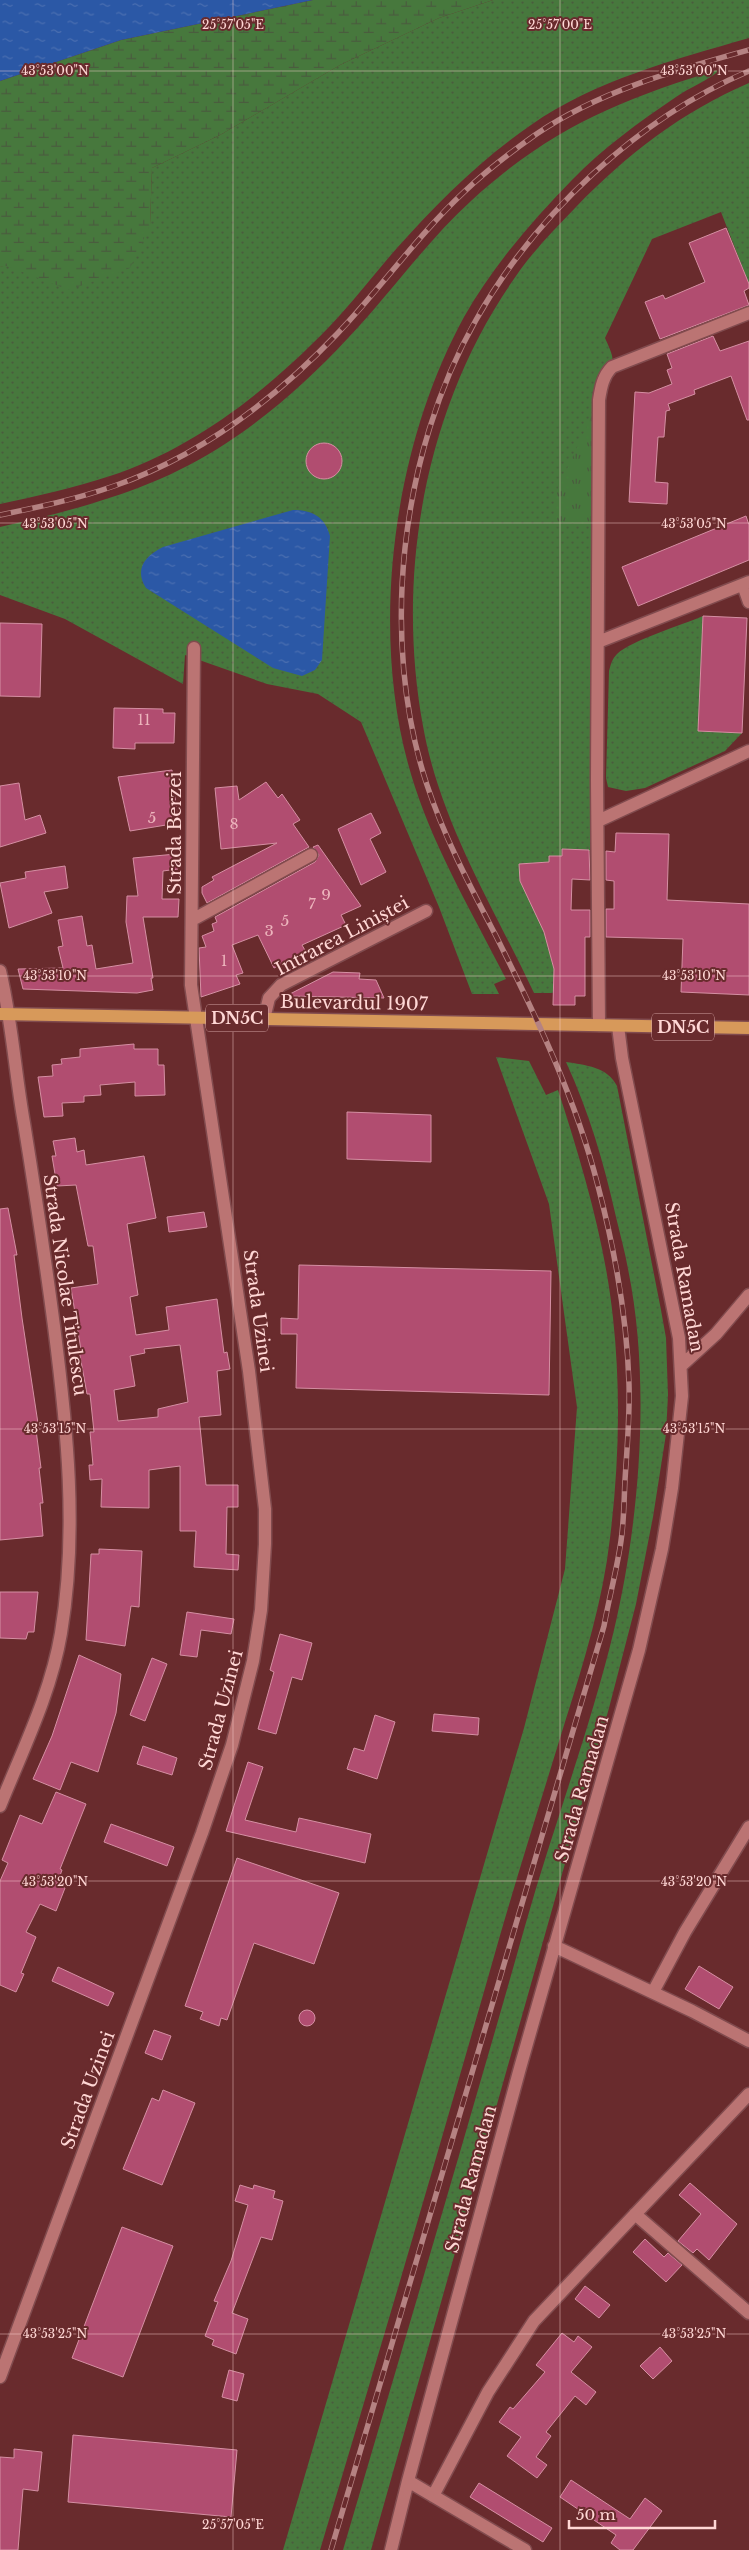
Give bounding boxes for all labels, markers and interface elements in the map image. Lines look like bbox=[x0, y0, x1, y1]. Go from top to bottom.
text: 25°57'05"E bbox=[202, 17, 264, 32]
text: 25°57'00"E bbox=[528, 17, 592, 32]
text: 43°53'00"N bbox=[21, 63, 89, 78]
text: 43°53'00"N bbox=[660, 63, 728, 78]
text: 43°53'05"N bbox=[22, 516, 88, 531]
text: 43°53'05"N bbox=[661, 516, 727, 531]
house number: 11 bbox=[137, 710, 151, 729]
street label: Strada Berzei bbox=[164, 771, 186, 895]
house number: 5 bbox=[148, 808, 156, 827]
house number: 8 bbox=[229, 814, 239, 833]
house number: 9 bbox=[321, 885, 331, 904]
street label: Intrarea Liniștei bbox=[271, 892, 413, 980]
house number: 7 bbox=[308, 894, 316, 913]
house number: 5 bbox=[281, 911, 289, 930]
house number: 3 bbox=[264, 921, 274, 940]
house number: 1 bbox=[221, 951, 227, 970]
text: 43°53'10"N bbox=[23, 968, 87, 983]
text: 43°53'10"N bbox=[662, 968, 726, 983]
street label: Bulevardul 1907 bbox=[280, 991, 429, 1015]
road number: DN5C bbox=[206, 1004, 268, 1032]
road number: DN5C bbox=[652, 1014, 714, 1040]
street label: Strada Nicolae Titulescu bbox=[39, 1173, 91, 1397]
street label: Strada Ramadan bbox=[660, 1200, 708, 1354]
street label: Strada Uzinei bbox=[238, 1248, 278, 1374]
text: 43°53'15"N bbox=[24, 1421, 86, 1436]
text: 43°53'15"N bbox=[663, 1421, 725, 1436]
street label: Strada Uzinei bbox=[194, 1647, 248, 1773]
street label: Strada Ramadan bbox=[550, 1713, 614, 1865]
text: 43°53'20"N bbox=[22, 1874, 88, 1889]
text: 43°53'20"N bbox=[661, 1874, 727, 1889]
street label: Strada Uzinei bbox=[56, 2028, 120, 2152]
street label: Strada Ramadan bbox=[441, 2103, 501, 2255]
text: 43°53'25"N bbox=[23, 2326, 87, 2341]
text: 43°53'25"N bbox=[662, 2326, 726, 2341]
scale bar bbox=[569, 2498, 715, 2530]
text: 50 m bbox=[576, 2505, 616, 2524]
text: 25°57'05"E bbox=[202, 2517, 264, 2532]

